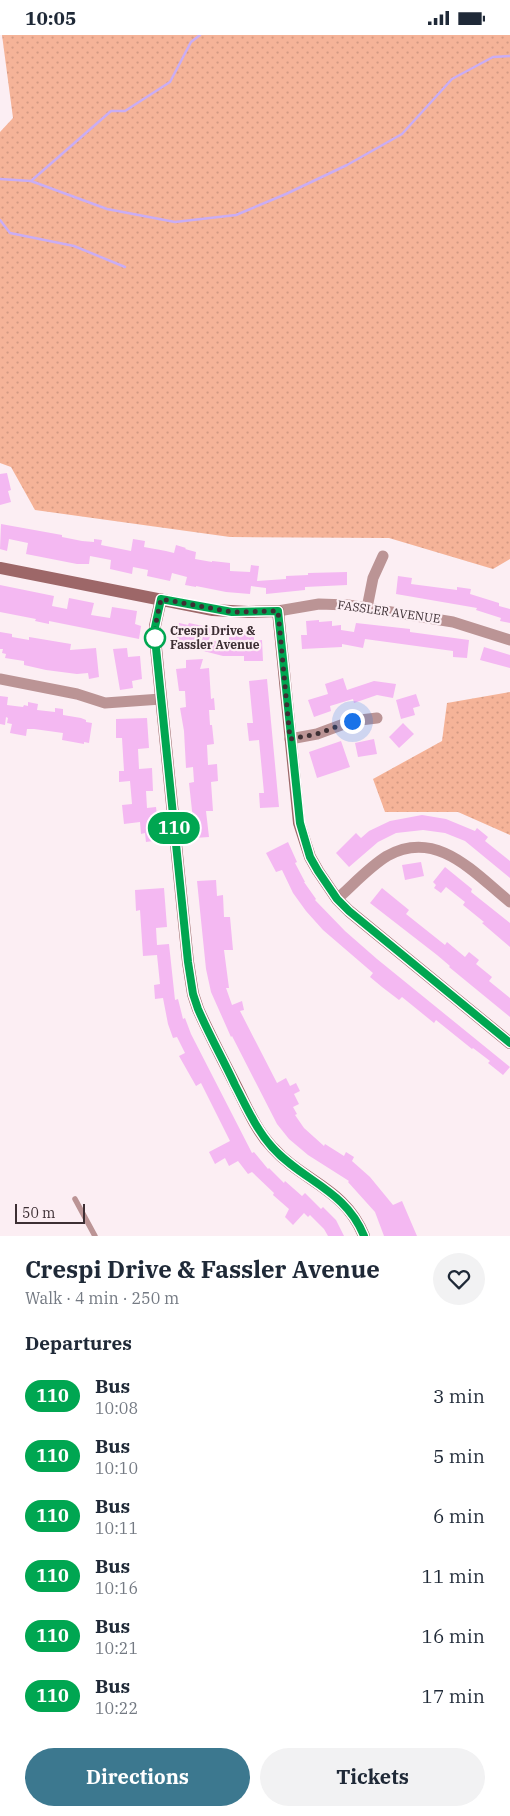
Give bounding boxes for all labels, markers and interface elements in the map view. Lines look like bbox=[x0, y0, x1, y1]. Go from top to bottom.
text: 10:05 bbox=[25, 6, 76, 30]
street label: FASSLER AVENUE bbox=[337, 597, 442, 626]
place label: Crespi Drive & Fassler Avenue bbox=[170, 623, 260, 652]
marker: Crespi Drive & Fassler Avenue bbox=[144, 627, 166, 649]
your location bbox=[340, 709, 365, 734]
line badge: 110 bbox=[145, 812, 203, 844]
text: 110 bbox=[158, 816, 190, 839]
scale bar bbox=[15, 1201, 85, 1224]
text: 50 m bbox=[22, 1204, 55, 1222]
text: Crespi Drive & Fassler Avenue bbox=[25, 1253, 380, 1285]
button: heart bbox=[433, 1253, 485, 1305]
text: Walk · 4 min · 250 m bbox=[25, 1288, 179, 1308]
text: Departures bbox=[25, 1331, 132, 1355]
text: Bus bbox=[95, 1374, 130, 1398]
text: 110 bbox=[36, 1384, 69, 1407]
text: 3 min bbox=[433, 1384, 485, 1408]
text: 10:08 bbox=[95, 1398, 138, 1418]
text: Bus bbox=[95, 1434, 130, 1458]
text: 110 bbox=[36, 1444, 69, 1467]
text: 5 min bbox=[433, 1444, 485, 1468]
text: 10:10 bbox=[95, 1458, 138, 1478]
text: Bus bbox=[95, 1494, 130, 1518]
text: 110 bbox=[36, 1504, 69, 1527]
text: 6 min bbox=[433, 1504, 485, 1528]
text: 10:11 bbox=[95, 1518, 138, 1538]
text: Bus bbox=[95, 1554, 130, 1578]
text: 110 bbox=[36, 1564, 69, 1587]
text: 11 min bbox=[422, 1564, 485, 1588]
text: 10:16 bbox=[95, 1578, 138, 1598]
text: Bus bbox=[95, 1614, 130, 1638]
text: 110 bbox=[36, 1624, 69, 1647]
text: 16 min bbox=[422, 1624, 485, 1648]
text: 10:21 bbox=[95, 1638, 138, 1658]
text: Bus bbox=[95, 1674, 130, 1698]
text: 110 bbox=[36, 1684, 69, 1707]
text: 17 min bbox=[422, 1684, 485, 1708]
text: 10:22 bbox=[95, 1698, 138, 1718]
button: Directions bbox=[25, 1748, 250, 1806]
button: Tickets bbox=[260, 1748, 485, 1806]

